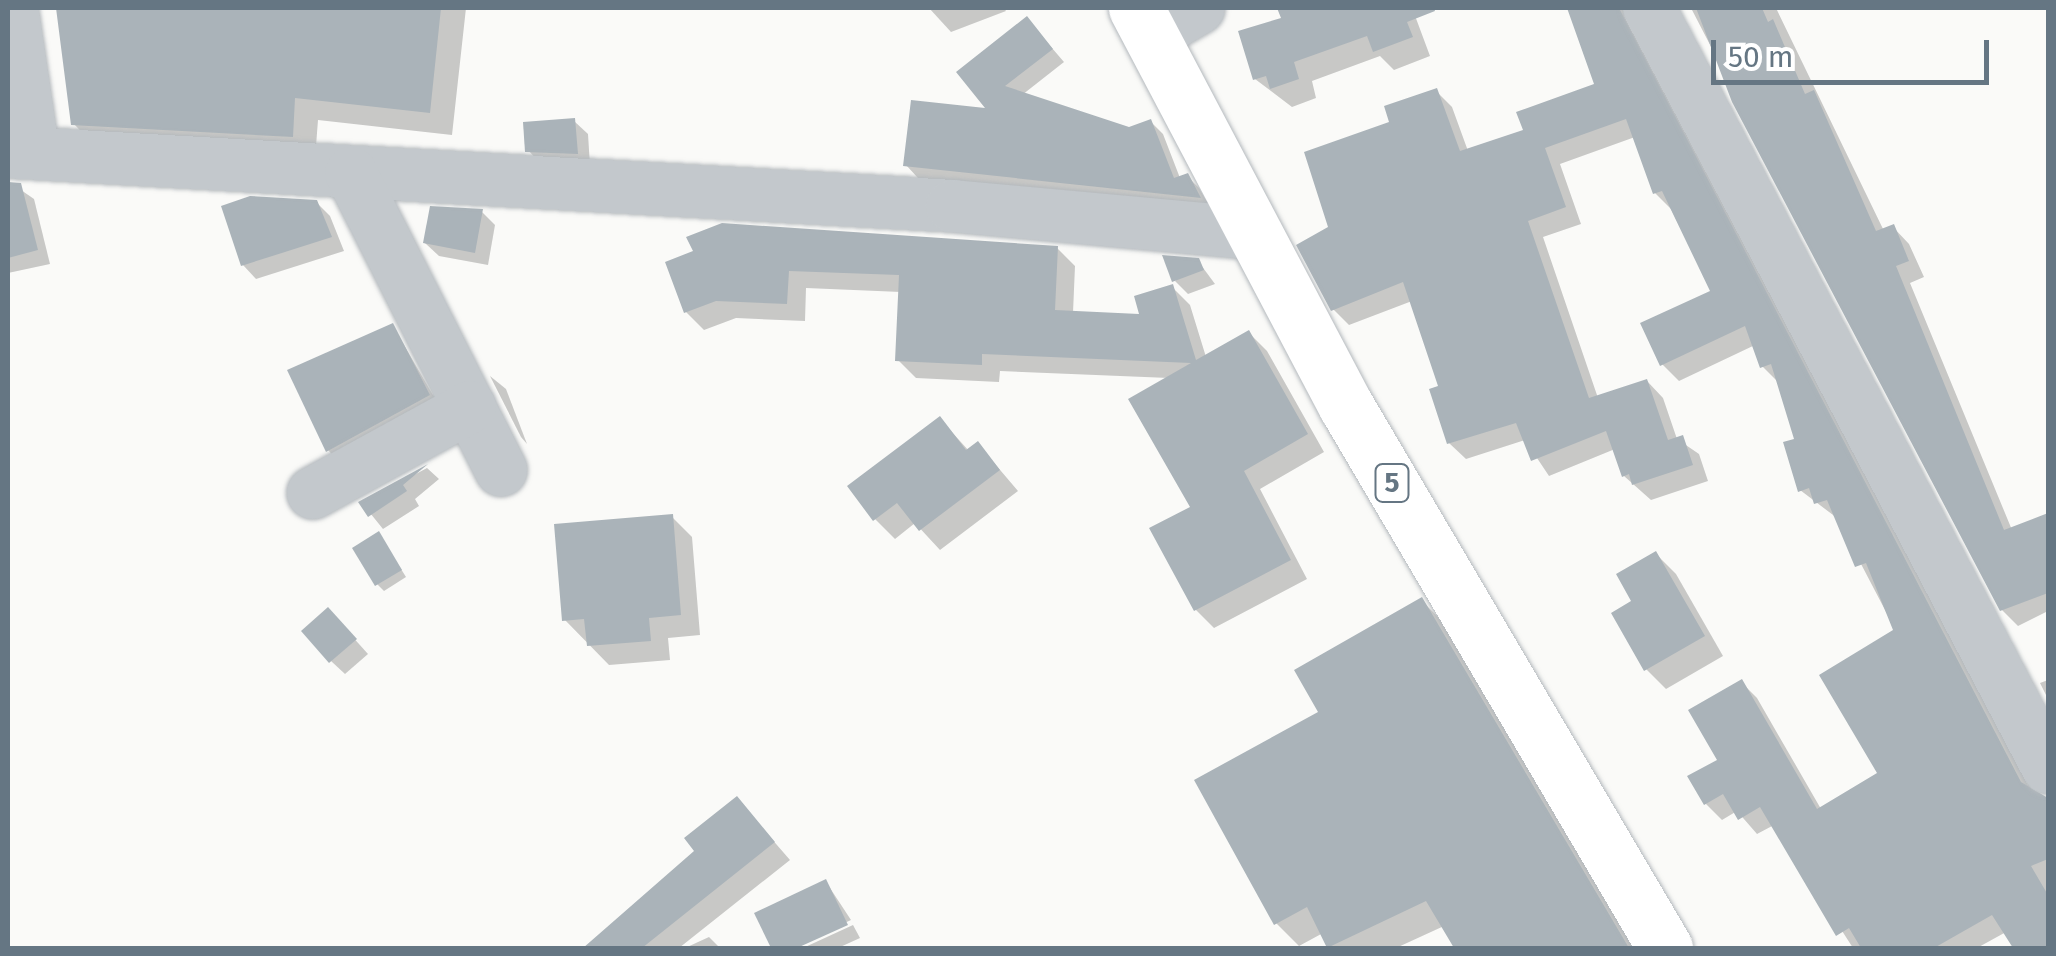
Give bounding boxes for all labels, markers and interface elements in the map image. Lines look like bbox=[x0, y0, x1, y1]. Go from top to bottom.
scale bar bbox=[1716, 20, 1994, 82]
text: 50 m bbox=[1728, 39, 1793, 75]
road number: 5 bbox=[1372, 460, 1412, 506]

